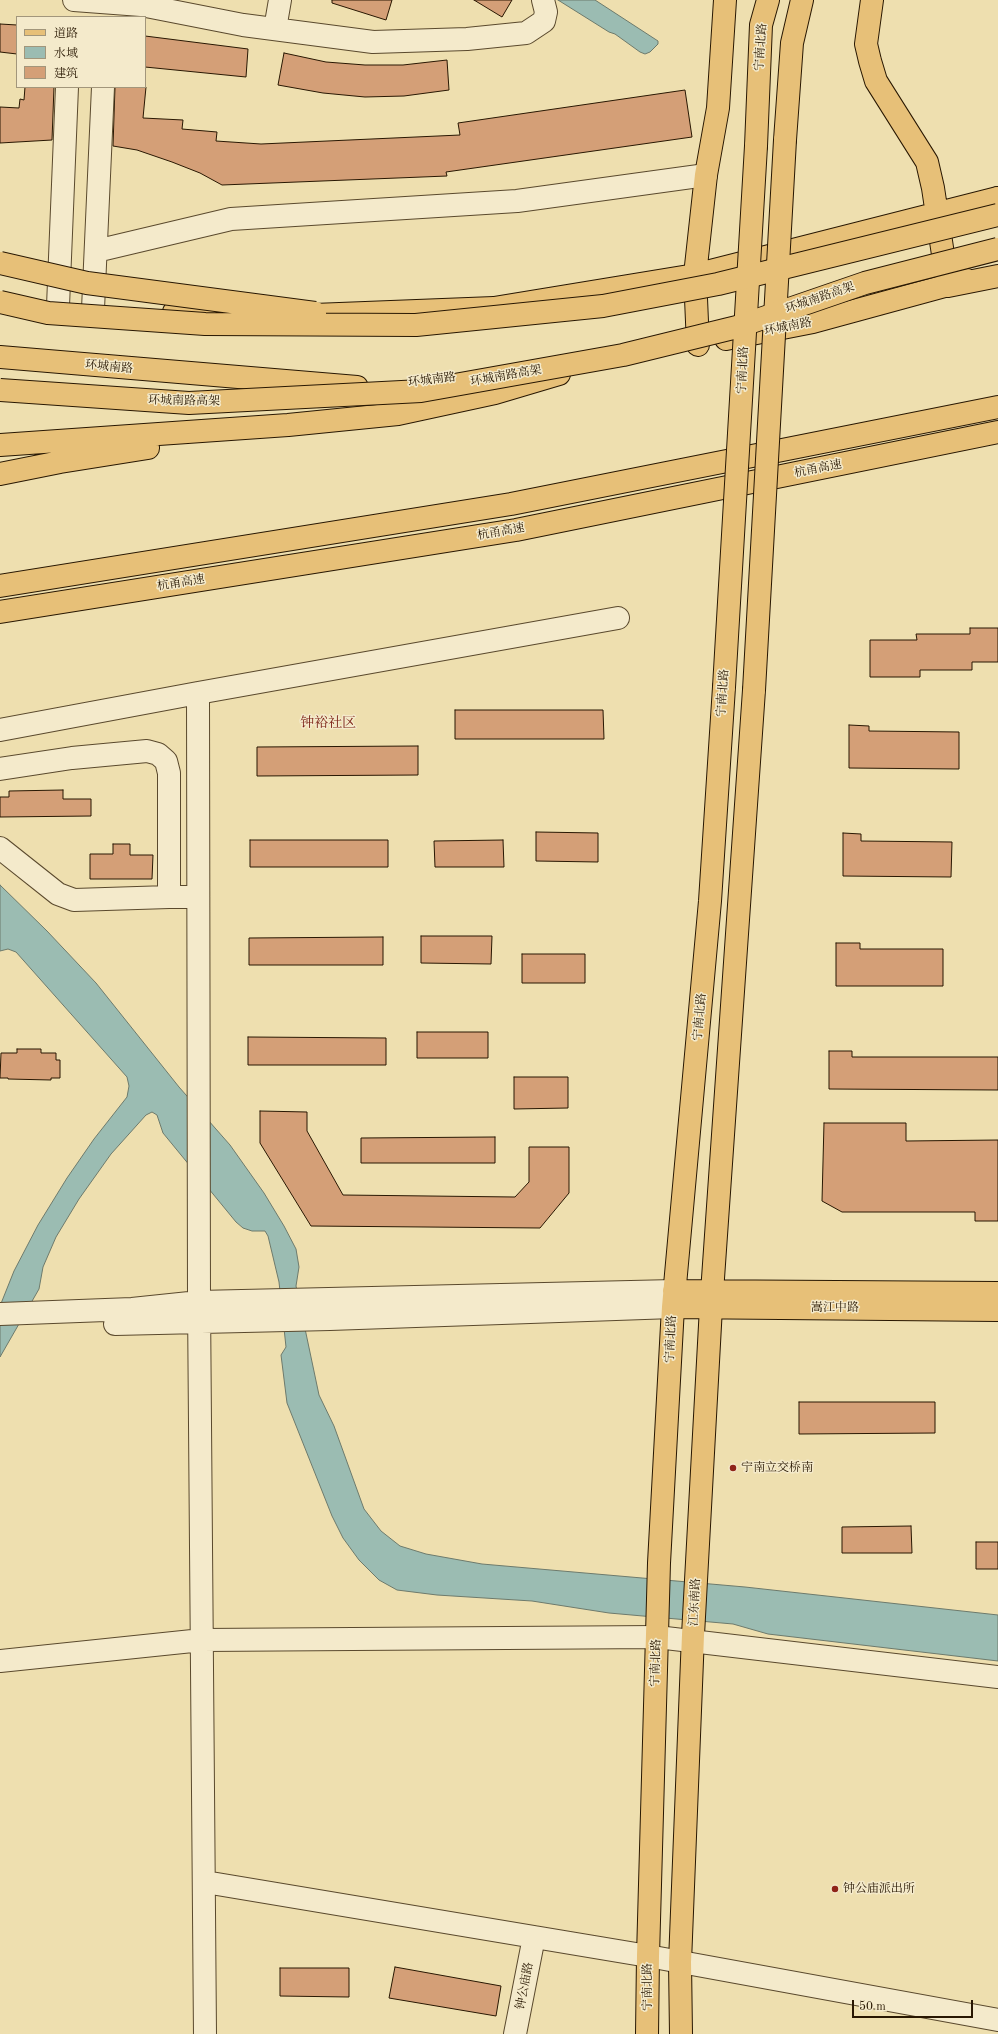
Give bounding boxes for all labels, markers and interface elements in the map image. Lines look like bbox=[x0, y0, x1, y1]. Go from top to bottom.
legend bbox=[16, 16, 146, 88]
street label: 宁南北路 bbox=[752, 23, 770, 71]
text: 道路 bbox=[54, 28, 78, 40]
text: 水域 bbox=[54, 48, 78, 60]
text: 建筑 bbox=[54, 68, 78, 80]
street label: 环城南路高架 bbox=[784, 279, 856, 317]
street label: 环城南路 bbox=[763, 315, 813, 339]
street label: 宁南北路 bbox=[735, 346, 751, 394]
street label: 环城南路 bbox=[84, 358, 134, 376]
street label: 环城南路高架 bbox=[469, 363, 543, 389]
street label: 环城南路 bbox=[407, 370, 457, 390]
street label: 环城南路高架 bbox=[148, 393, 220, 409]
street label: 杭甬高速 bbox=[793, 457, 843, 481]
street label: 杭甬高速 bbox=[476, 521, 526, 543]
street label: 杭甬高速 bbox=[156, 572, 206, 594]
street label: 宁南北路 bbox=[714, 669, 732, 717]
district label: 钟裕社区 bbox=[300, 715, 356, 731]
street label: 宁南北路 bbox=[691, 992, 709, 1042]
street label: 嵩江中路 bbox=[811, 1301, 859, 1315]
street label: 宁南北路 bbox=[663, 1315, 679, 1363]
place label: 宁南立交桥南 bbox=[741, 1461, 813, 1475]
marker: 宁南立交桥南 bbox=[728, 1463, 738, 1473]
street label: 江东南路 bbox=[687, 1578, 703, 1626]
street label: 宁南北路 bbox=[648, 1639, 664, 1687]
place label: 钟公庙派出所 bbox=[843, 1882, 915, 1896]
marker: 钟公庙派出所 bbox=[830, 1884, 840, 1894]
street label: 钟公庙路 bbox=[513, 1961, 537, 2011]
street label: 宁南北路 bbox=[641, 1963, 655, 2011]
scale bar bbox=[854, 1992, 975, 2018]
text: 50 m bbox=[859, 2001, 886, 2013]

